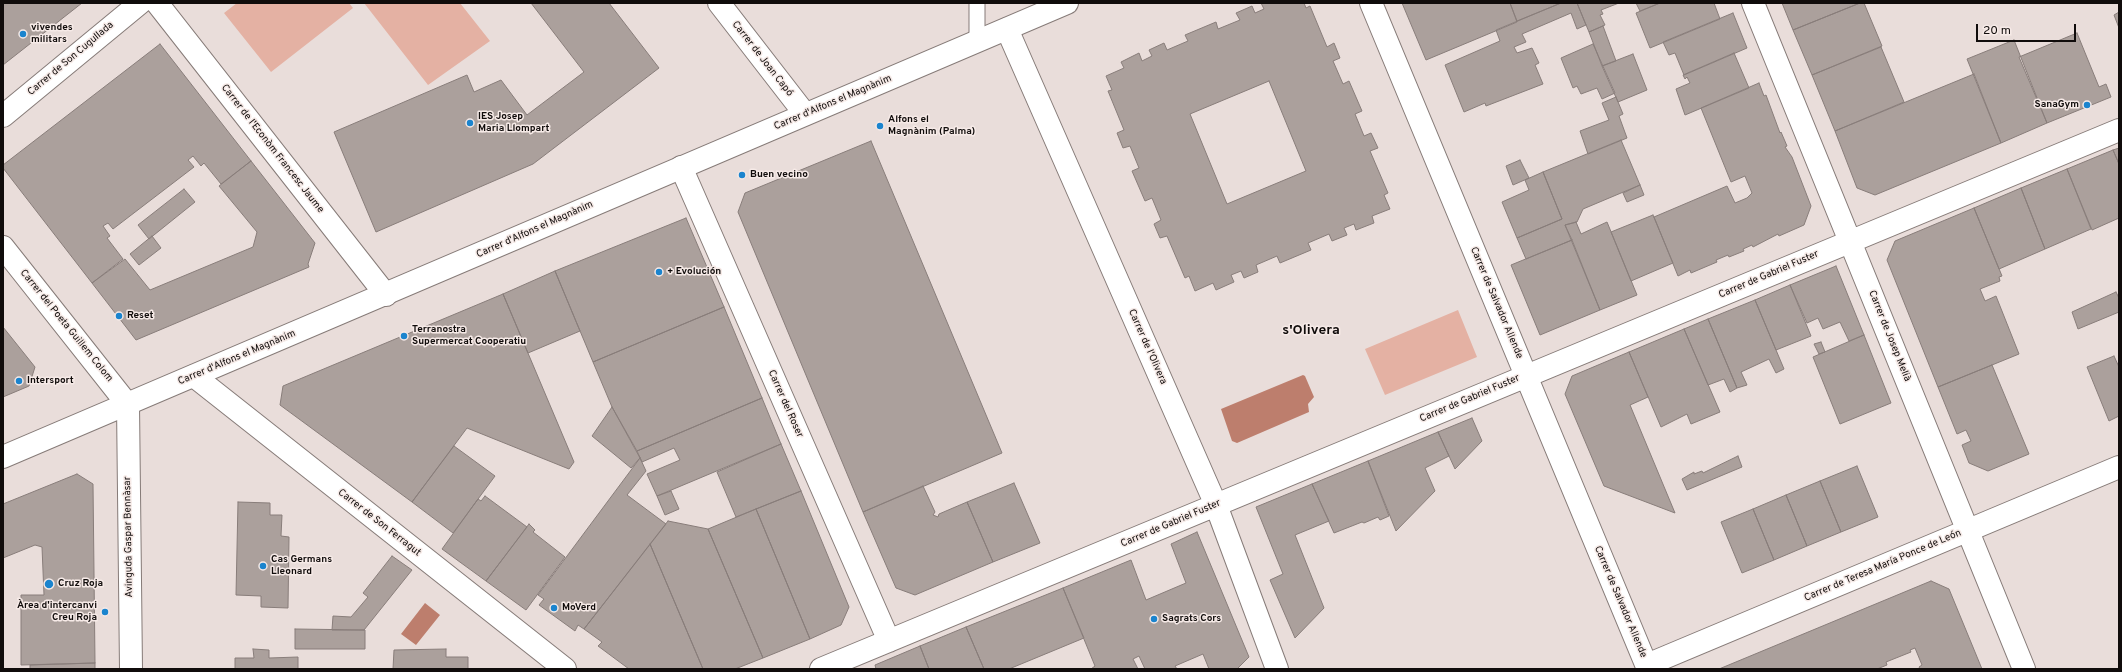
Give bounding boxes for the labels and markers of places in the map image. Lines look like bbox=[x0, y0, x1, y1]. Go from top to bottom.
place label: vivendes militars bbox=[31, 22, 73, 46]
marker: vivendes militars bbox=[18, 29, 28, 39]
place label: SanaGym bbox=[2035, 99, 2079, 111]
marker: SanaGym bbox=[2082, 100, 2092, 110]
place label: IES Josep Maria Llompart bbox=[478, 111, 549, 134]
place label: Alfons el Magnànim (Palma) bbox=[888, 114, 975, 138]
marker: IES Josep Maria Llompart bbox=[465, 118, 475, 128]
marker: Alfons el Magnànim (Palma) bbox=[875, 121, 885, 131]
place label: Buen vecino bbox=[750, 169, 808, 181]
marker: Buen vecino bbox=[737, 170, 747, 180]
place label: + Evolución bbox=[667, 266, 721, 278]
marker: + Evolución bbox=[654, 267, 664, 277]
place label: Reset bbox=[127, 310, 153, 322]
marker: Reset bbox=[114, 311, 124, 321]
place label: Terranostra Supermercat Cooperatiu bbox=[412, 324, 526, 348]
marker: Terranostra Supermercat Cooperatiu bbox=[399, 331, 409, 341]
place label: Intersport bbox=[27, 375, 74, 387]
marker: Intersport bbox=[14, 376, 24, 386]
place label: Cas Germans Lleonard bbox=[271, 554, 332, 578]
marker: Cas Germans Lleonard bbox=[258, 561, 268, 571]
marker: Cruz Roja bbox=[43, 578, 55, 590]
place label: Cruz Roja bbox=[58, 578, 103, 590]
place label: Àrea d'intercanvi Creu Roja bbox=[17, 600, 97, 624]
place label: MoVerd bbox=[562, 602, 596, 614]
marker: MoVerd bbox=[549, 603, 559, 613]
marker: Àrea d'intercanvi Creu Roja bbox=[100, 607, 110, 617]
place label: Sagrats Cors bbox=[1162, 613, 1221, 625]
marker: Sagrats Cors bbox=[1149, 614, 1159, 624]

